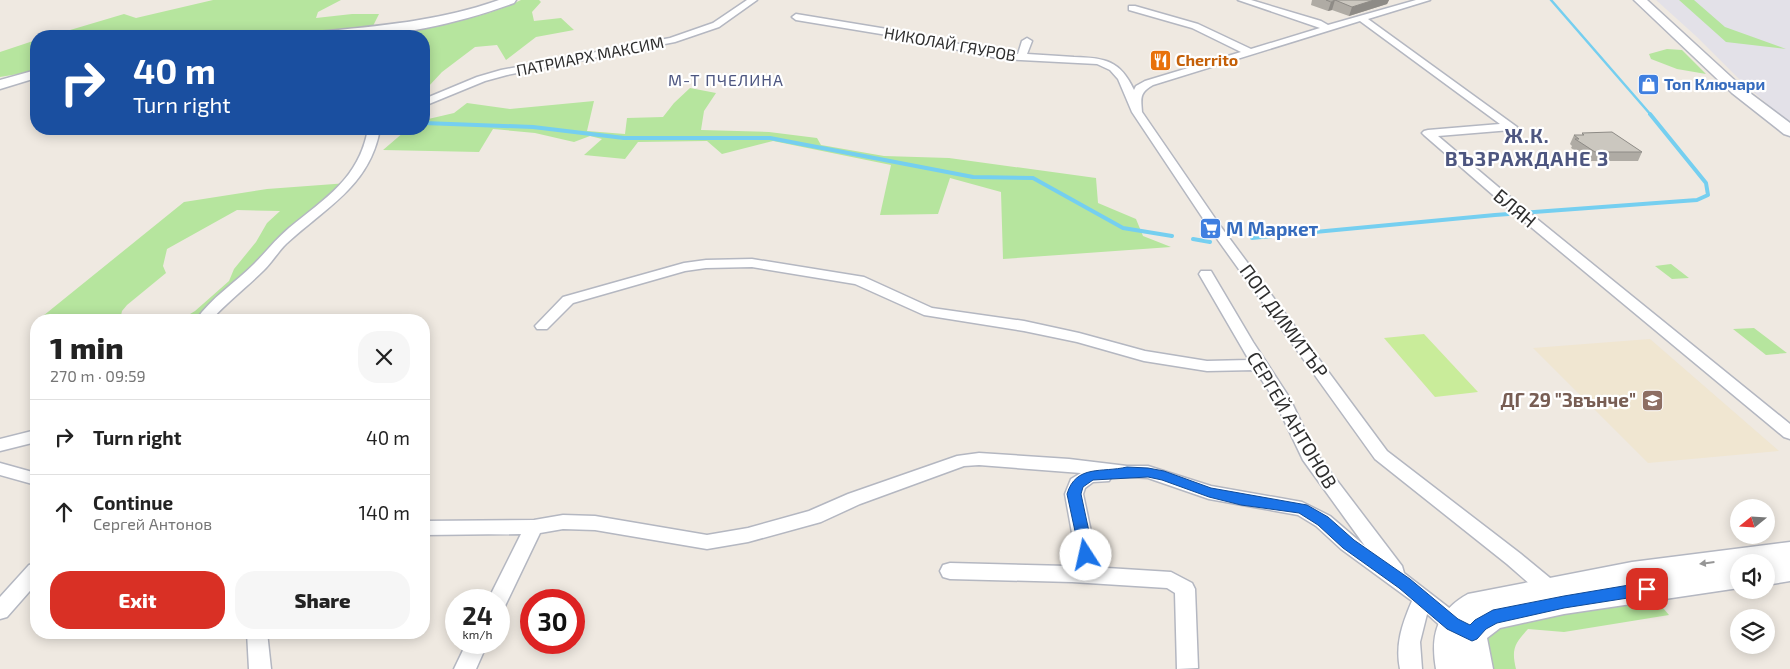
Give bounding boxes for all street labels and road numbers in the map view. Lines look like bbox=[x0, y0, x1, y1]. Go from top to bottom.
street label: НИКОЛАЙ ГЯУРОВ bbox=[883, 23, 1018, 64]
street label: ПАТРИАРХ МАКСИМ bbox=[515, 32, 665, 79]
street label: БЛЯН bbox=[1490, 183, 1541, 232]
street label: ПОП ДИМИТЪР bbox=[1235, 259, 1333, 382]
street label: СЕРГЕЙ АНТОНОВ bbox=[1242, 347, 1342, 492]

